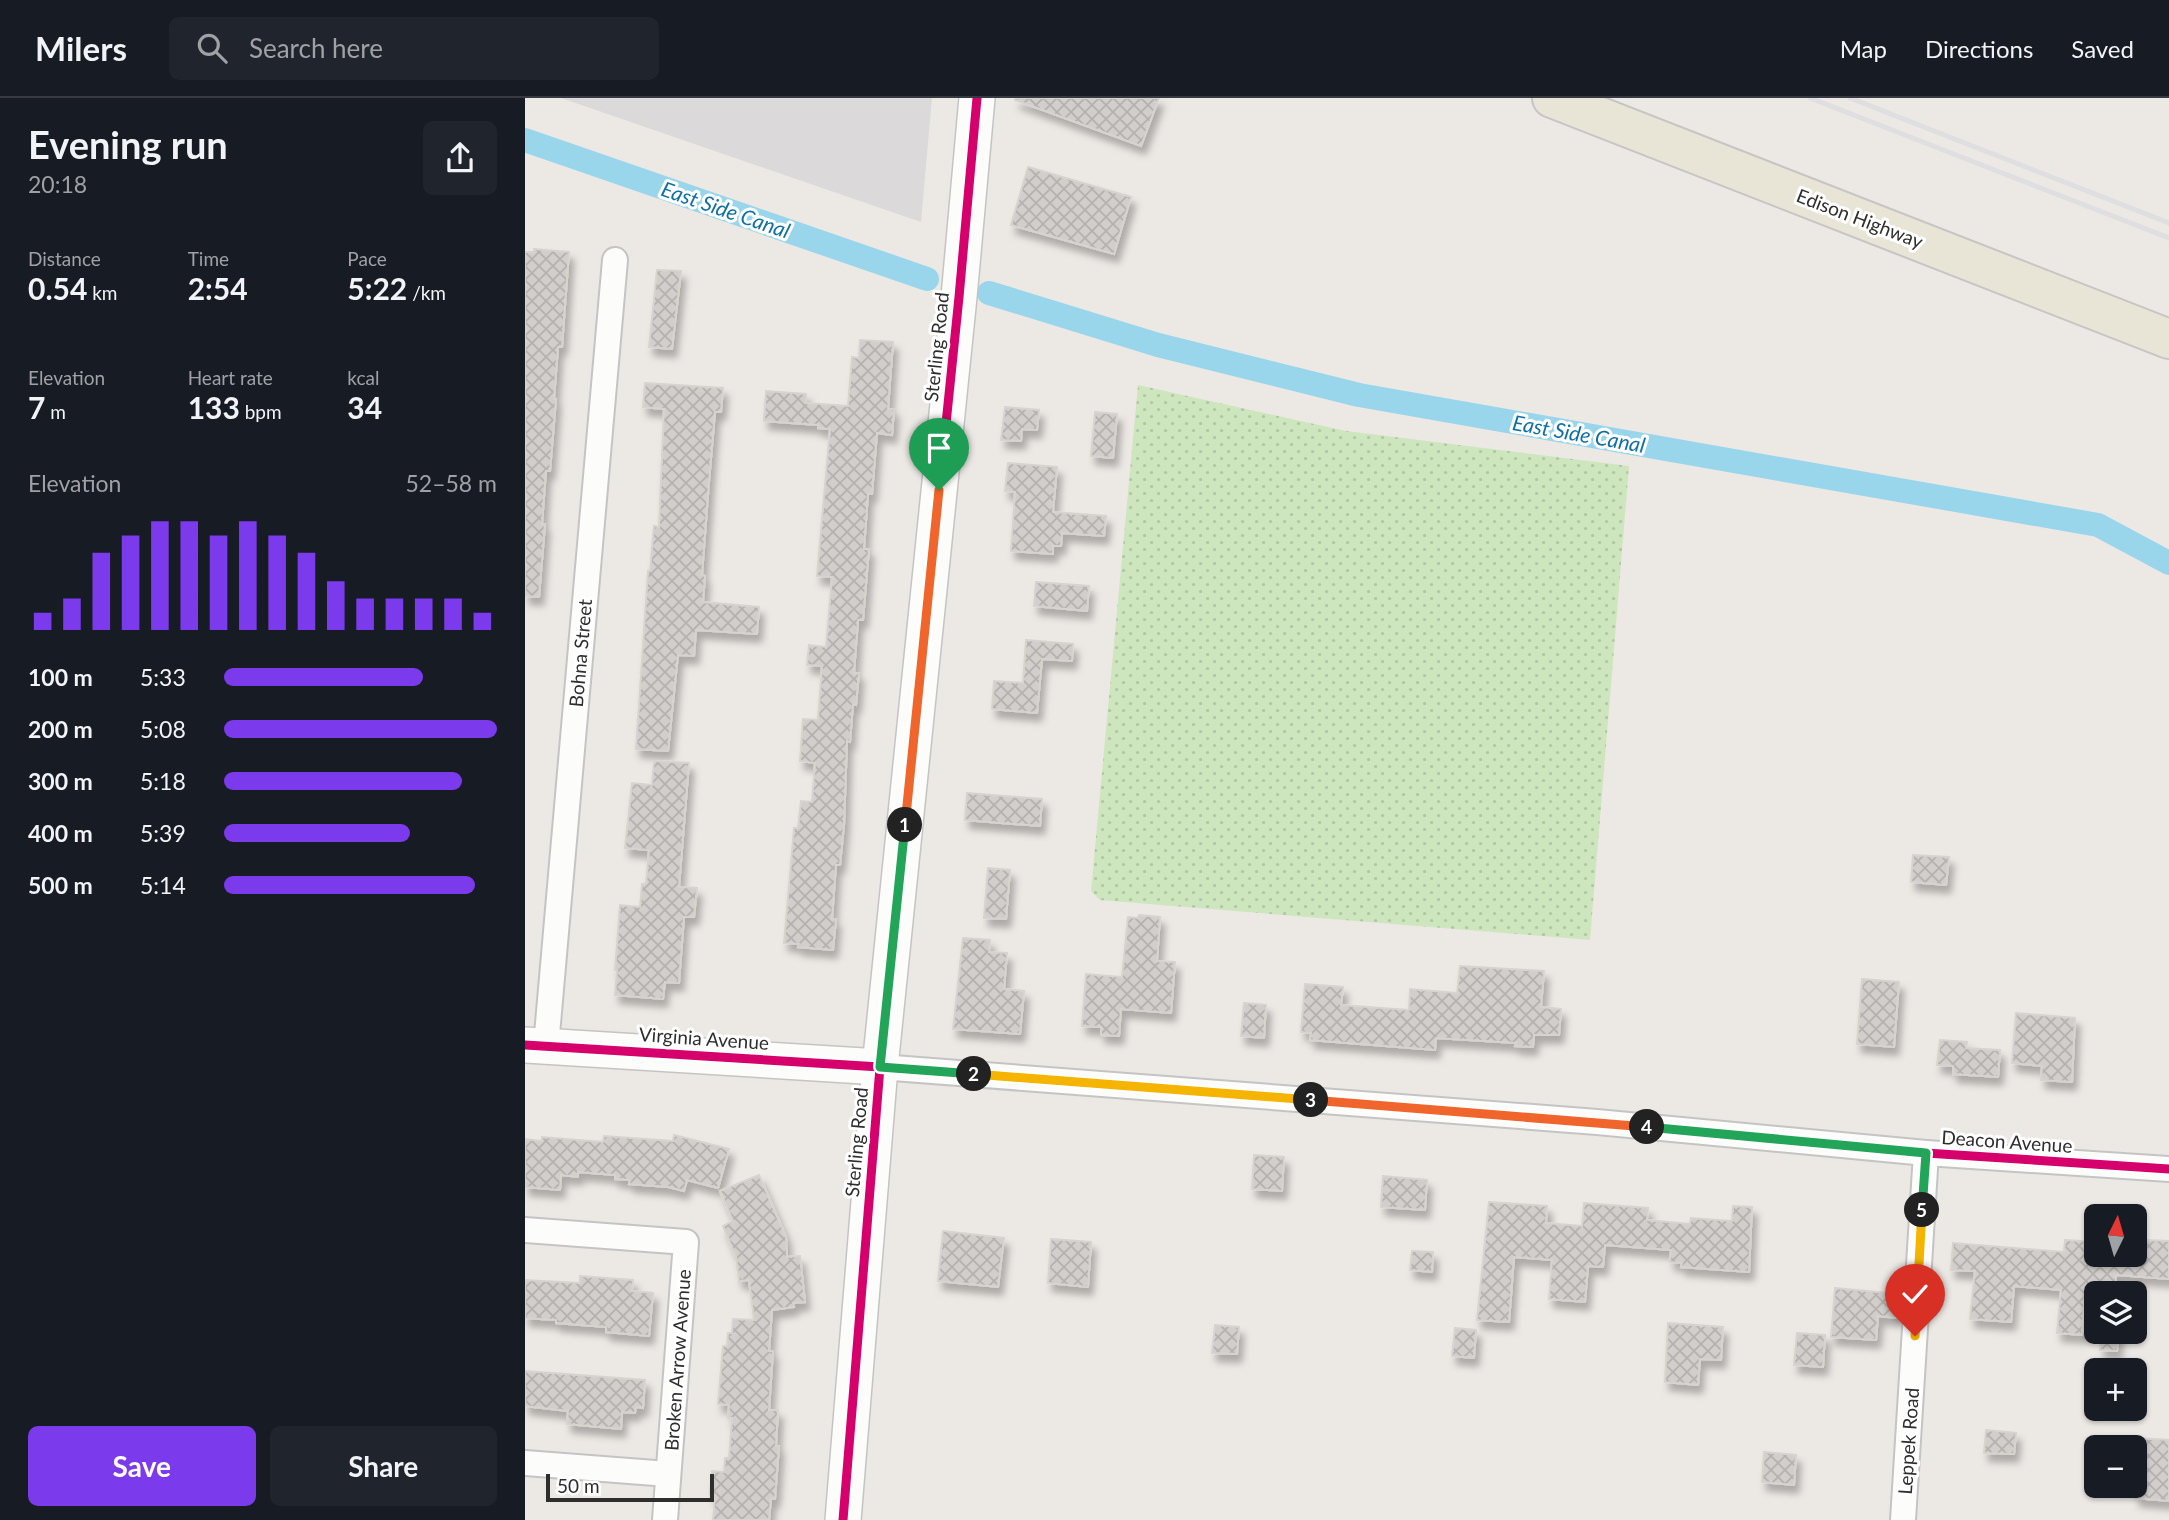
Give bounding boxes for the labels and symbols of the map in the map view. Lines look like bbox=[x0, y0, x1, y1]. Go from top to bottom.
water label: East Side Canal bbox=[659, 175, 794, 243]
street label: Edison Highway bbox=[1794, 183, 1927, 253]
street label: Sterling Road bbox=[919, 291, 953, 403]
water label: East Side Canal bbox=[1511, 409, 1647, 457]
pin bbox=[909, 418, 969, 490]
street label: Bohna Street bbox=[564, 598, 596, 708]
pin: 1 bbox=[887, 808, 923, 842]
street label: Virginia Avenue bbox=[638, 1022, 770, 1054]
pin: 2 bbox=[957, 1056, 991, 1091]
pin: 3 bbox=[1293, 1082, 1329, 1118]
street label: Sterling Road bbox=[840, 1086, 872, 1198]
pin: 4 bbox=[1629, 1110, 1665, 1144]
street label: Deacon Avenue bbox=[1941, 1125, 2073, 1157]
pin: 5 bbox=[1905, 1192, 1939, 1228]
north arrow bbox=[2084, 1204, 2147, 1267]
pin bbox=[1885, 1264, 1945, 1336]
street label: Broken Arrow Avenue bbox=[659, 1268, 695, 1452]
street label: Leppek Road bbox=[1893, 1387, 1923, 1495]
scale bar bbox=[546, 1471, 714, 1503]

